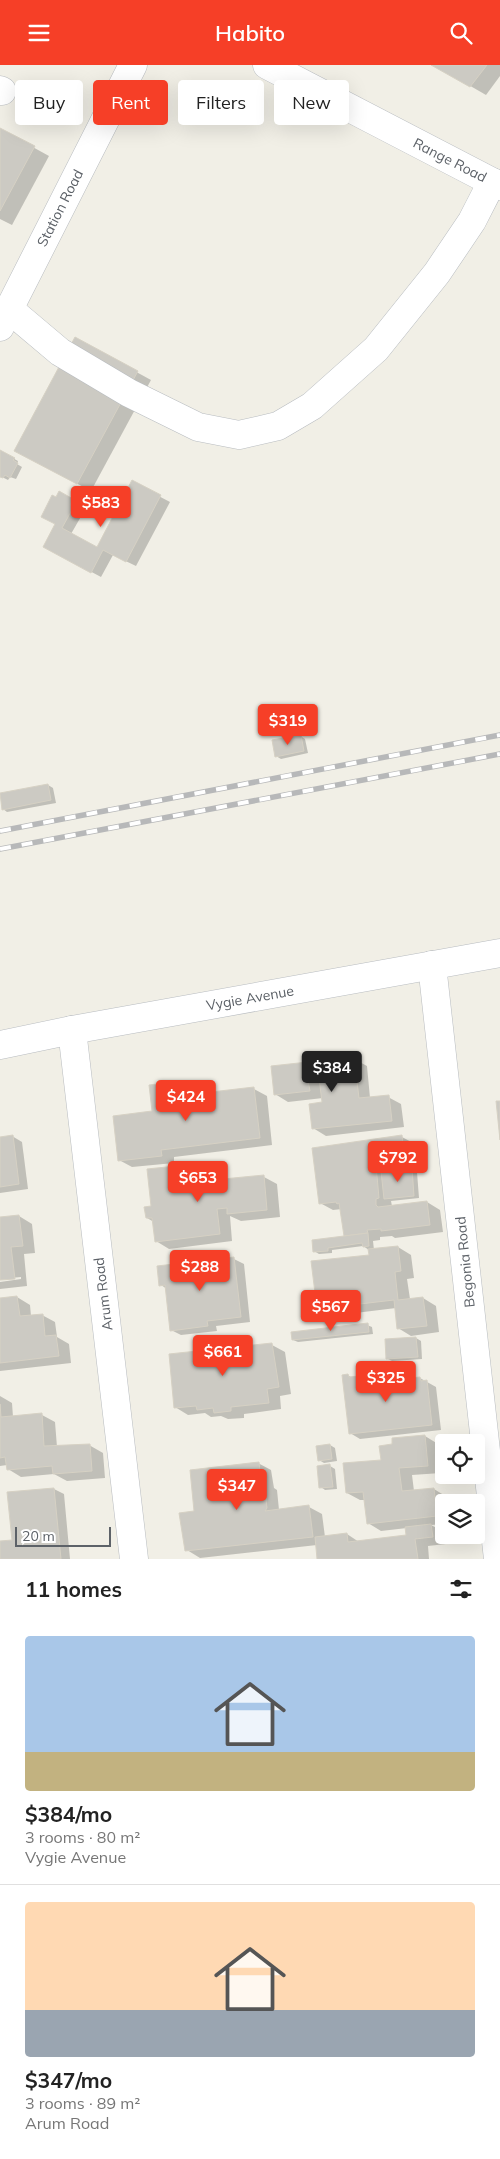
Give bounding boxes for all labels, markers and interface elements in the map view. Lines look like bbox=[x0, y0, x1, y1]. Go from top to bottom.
icon: menu bbox=[25, 19, 53, 47]
text: Habito bbox=[215, 19, 285, 47]
icon: search bbox=[447, 19, 475, 47]
chip: Buy bbox=[15, 80, 83, 125]
chip: Rent bbox=[93, 80, 168, 125]
chip: Filters bbox=[178, 80, 264, 125]
chip: New bbox=[274, 80, 349, 125]
street label: Range Road bbox=[410, 134, 490, 186]
street label: Station Road bbox=[33, 166, 87, 250]
pin: $583 bbox=[71, 485, 131, 528]
text: $583 bbox=[82, 492, 120, 512]
pin: $319 bbox=[258, 703, 318, 746]
text: $319 bbox=[269, 710, 307, 730]
street label: Vygie Avenue bbox=[205, 981, 295, 1015]
pin: $384 bbox=[302, 1051, 362, 1093]
text: $384 bbox=[313, 1057, 351, 1077]
pin: $424 bbox=[156, 1079, 216, 1122]
text: $424 bbox=[167, 1086, 205, 1106]
pin: $792 bbox=[368, 1141, 428, 1183]
text: $792 bbox=[379, 1147, 417, 1167]
pin: $653 bbox=[168, 1161, 228, 1203]
text: $653 bbox=[179, 1167, 217, 1187]
street label: Begonia Road bbox=[451, 1216, 479, 1308]
pin: $288 bbox=[170, 1249, 230, 1292]
street label: Arum Road bbox=[90, 1256, 116, 1332]
text: $288 bbox=[181, 1256, 219, 1276]
pin: $567 bbox=[301, 1289, 361, 1332]
text: $567 bbox=[312, 1296, 350, 1316]
pin: $661 bbox=[193, 1335, 253, 1377]
text: $661 bbox=[204, 1341, 242, 1361]
pin: $325 bbox=[356, 1361, 416, 1403]
text: $325 bbox=[367, 1367, 405, 1387]
map controls bbox=[435, 1434, 485, 1544]
button: locate bbox=[435, 1434, 485, 1484]
pin: $347 bbox=[207, 1469, 267, 1511]
text: $347 bbox=[218, 1475, 256, 1495]
button: layers bbox=[435, 1494, 485, 1544]
scale bar bbox=[15, 1524, 111, 1547]
text: 20 m bbox=[22, 1527, 55, 1545]
icon: filters bbox=[447, 1575, 475, 1603]
text: 11 homes bbox=[25, 1576, 122, 1602]
icon: home bbox=[205, 1669, 295, 1759]
text: $384/mo bbox=[25, 1801, 112, 1827]
text: 3 rooms · 80 m² bbox=[25, 1827, 140, 1847]
text: Vygie Avenue bbox=[25, 1847, 126, 1867]
icon: home bbox=[205, 1934, 295, 2024]
text: $347/mo bbox=[25, 2067, 112, 2093]
text: 3 rooms · 89 m² bbox=[25, 2093, 140, 2113]
text: Arum Road bbox=[25, 2113, 109, 2133]

